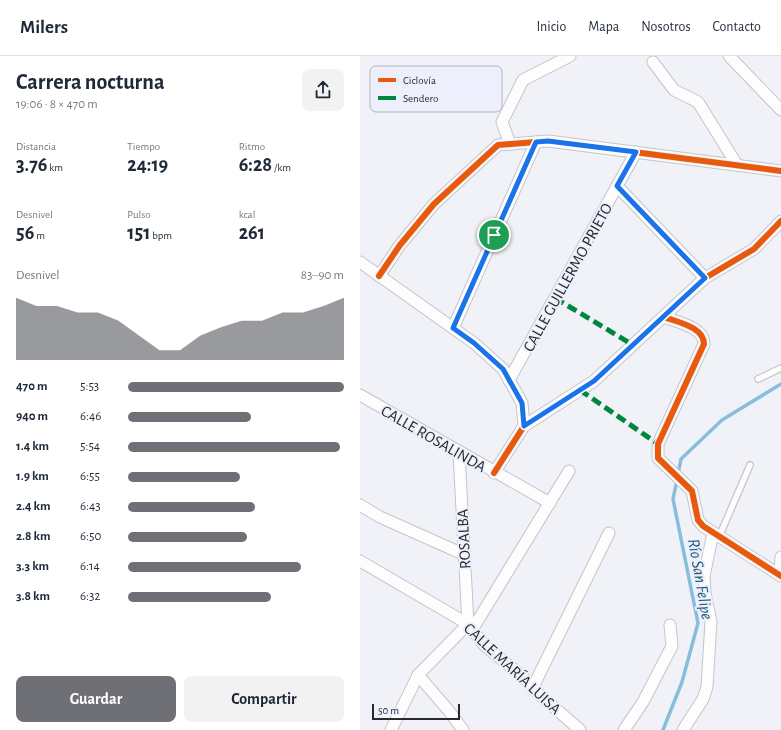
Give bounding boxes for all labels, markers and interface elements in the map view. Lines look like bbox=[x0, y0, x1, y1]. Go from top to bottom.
text: Milers bbox=[20, 18, 68, 37]
text: Inicio bbox=[536, 20, 566, 34]
text: Mapa bbox=[588, 20, 619, 34]
text: Nosotros bbox=[641, 20, 691, 34]
text: Contacto bbox=[713, 20, 761, 34]
legend bbox=[370, 66, 502, 112]
button: share bbox=[302, 69, 344, 111]
text: Carrera nocturna bbox=[16, 71, 165, 93]
text: Ciclovía bbox=[403, 75, 436, 86]
text: Sendero bbox=[403, 93, 438, 104]
text: 19:06 · 8 × 470 m bbox=[16, 98, 98, 111]
text: Distancia bbox=[16, 141, 56, 152]
text: Tiempo bbox=[127, 141, 160, 152]
text: Ritmo bbox=[239, 141, 265, 152]
text: 3.76 bbox=[16, 155, 48, 175]
text: 24:19 bbox=[127, 155, 168, 175]
text: 6:28 bbox=[239, 155, 272, 175]
text: km bbox=[48, 162, 63, 173]
text: /km bbox=[272, 162, 291, 173]
street label: CALLE GUILLERMO PRIETO bbox=[520, 201, 615, 354]
text: Desnivel bbox=[16, 209, 53, 220]
text: Pulso bbox=[127, 209, 151, 220]
text: kcal bbox=[239, 209, 255, 220]
pin bbox=[477, 218, 511, 252]
text: 56 bbox=[16, 223, 34, 243]
text: 151 bbox=[127, 223, 150, 243]
text: 261 bbox=[239, 223, 265, 243]
icon: arrive bbox=[483, 224, 505, 246]
text: m bbox=[34, 230, 45, 241]
text: bpm bbox=[150, 230, 172, 241]
text: Desnivel bbox=[16, 269, 60, 282]
text: 83–90 m bbox=[301, 269, 344, 282]
text: 470 m bbox=[16, 380, 47, 393]
text: 5:53 bbox=[80, 380, 99, 393]
street label: CALLE ROSALINDA bbox=[378, 402, 489, 475]
text: 940 m bbox=[16, 410, 48, 423]
text: 6:46 bbox=[80, 410, 101, 423]
text: 1.4 km bbox=[16, 440, 49, 453]
text: 5:54 bbox=[80, 440, 100, 453]
text: 1.9 km bbox=[16, 470, 49, 483]
text: 6:55 bbox=[80, 470, 100, 483]
text: 2.4 km bbox=[16, 500, 51, 513]
text: 6:43 bbox=[80, 500, 101, 513]
street label: ROSALBA bbox=[454, 508, 474, 569]
text: 2.8 km bbox=[16, 530, 50, 543]
text: 6:50 bbox=[80, 530, 101, 543]
water label: Río San Felipe bbox=[684, 537, 716, 621]
text: 3.3 km bbox=[16, 560, 49, 573]
text: 6:14 bbox=[80, 560, 100, 573]
text: 3.8 km bbox=[16, 590, 50, 603]
text: 6:32 bbox=[80, 590, 100, 603]
street label: CALLE MARÍA LUISA bbox=[461, 618, 565, 718]
button: Guardar bbox=[16, 676, 176, 722]
button: Compartir bbox=[184, 676, 344, 722]
scale bar bbox=[372, 702, 460, 721]
text: 50 m bbox=[378, 705, 399, 716]

